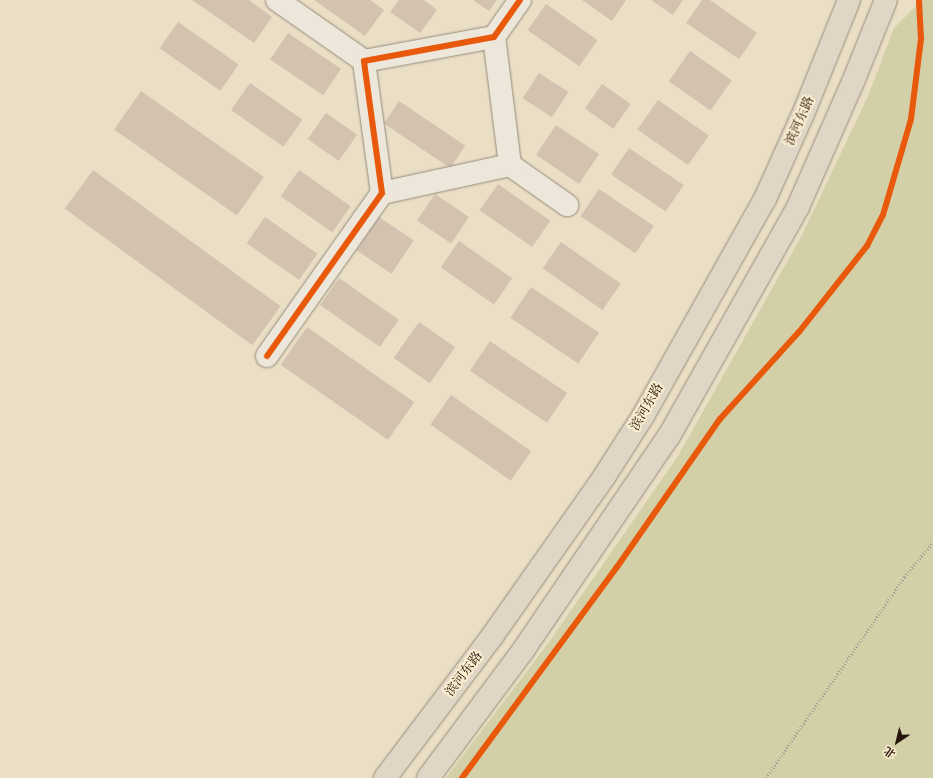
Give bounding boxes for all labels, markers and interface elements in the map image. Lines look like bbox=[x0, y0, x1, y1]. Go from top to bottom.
street label: 滨河东路 bbox=[782, 94, 818, 148]
street label: 滨河东路 bbox=[627, 381, 667, 433]
street label: 滨河东路 bbox=[442, 649, 486, 699]
north arrow bbox=[877, 722, 917, 762]
text: 北 bbox=[881, 743, 899, 762]

